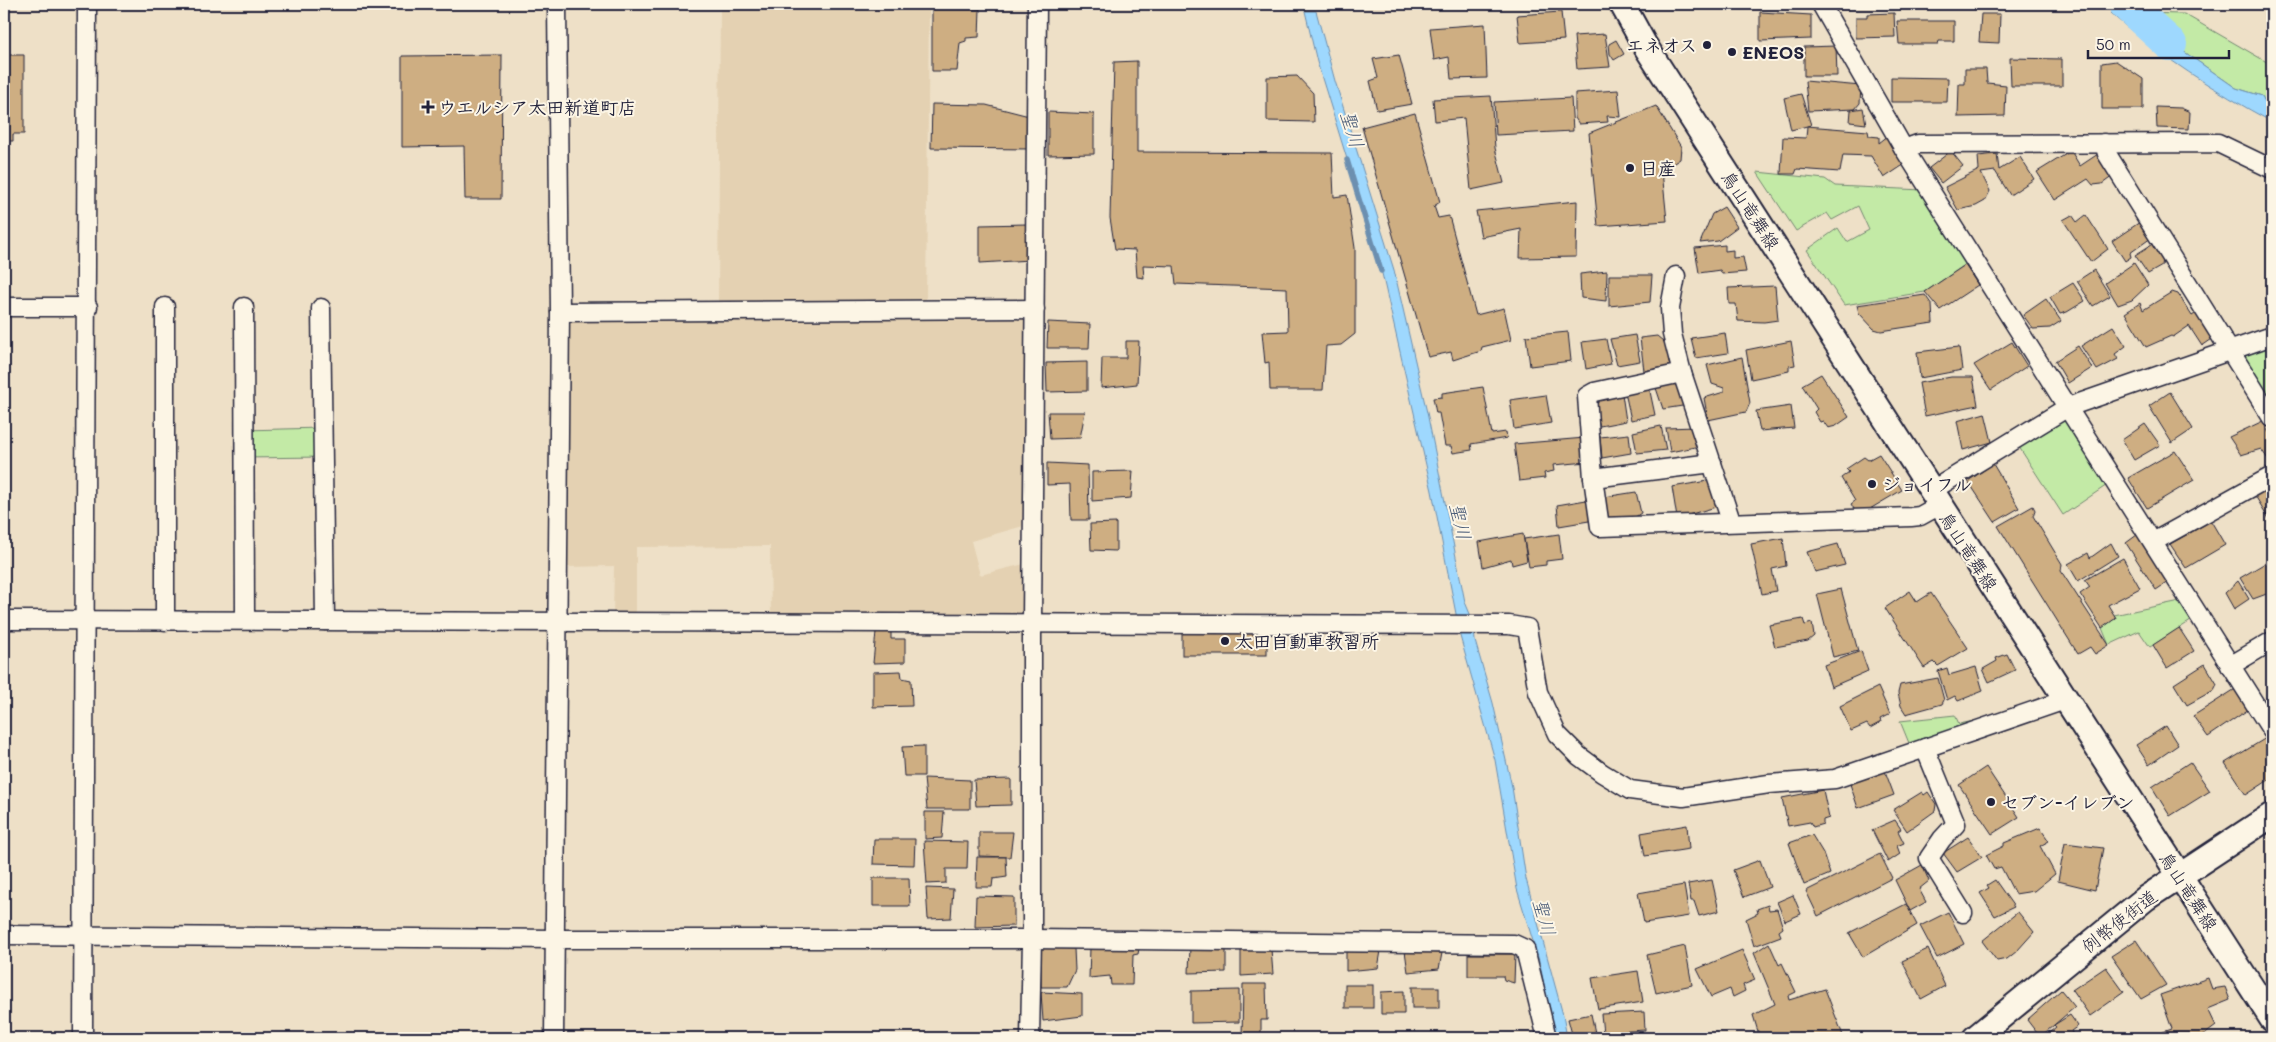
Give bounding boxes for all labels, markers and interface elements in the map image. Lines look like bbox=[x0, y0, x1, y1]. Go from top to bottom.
scale bar bbox=[2088, 28, 2230, 60]
place label: エネオス bbox=[1626, 33, 1697, 57]
text: 50 m bbox=[2096, 34, 2131, 54]
marker: エネオス bbox=[1701, 39, 1713, 51]
place label: ENEOS bbox=[1742, 40, 1805, 64]
marker: ENEOS bbox=[1726, 46, 1738, 58]
place label: ウエルシア太田新道町店 bbox=[438, 95, 636, 119]
marker: ウエルシア太田新道町店 bbox=[422, 101, 434, 113]
water label: 聖川 bbox=[1335, 107, 1371, 151]
place label: 日産 bbox=[1640, 156, 1676, 180]
marker: 日産 bbox=[1624, 162, 1636, 174]
street label: 鳥山竜舞線 bbox=[1716, 166, 1786, 254]
place label: ジョイフル bbox=[1882, 472, 1972, 496]
marker: ジョイフル bbox=[1866, 478, 1878, 490]
water label: 聖川 bbox=[1445, 500, 1477, 542]
street label: 鳥山竜舞線 bbox=[1934, 507, 2004, 595]
place label: 太田自動車教習所 bbox=[1235, 629, 1379, 653]
marker: 太田自動車教習所 bbox=[1219, 635, 1231, 647]
place label: セブン-イレブン bbox=[2001, 790, 2135, 814]
marker: セブン-イレブン bbox=[1985, 796, 1997, 808]
street label: 鳥山竜舞線 bbox=[2154, 847, 2224, 935]
street label: 例幣使街道 bbox=[2076, 884, 2162, 958]
water label: 聖川 bbox=[1528, 895, 1562, 939]

